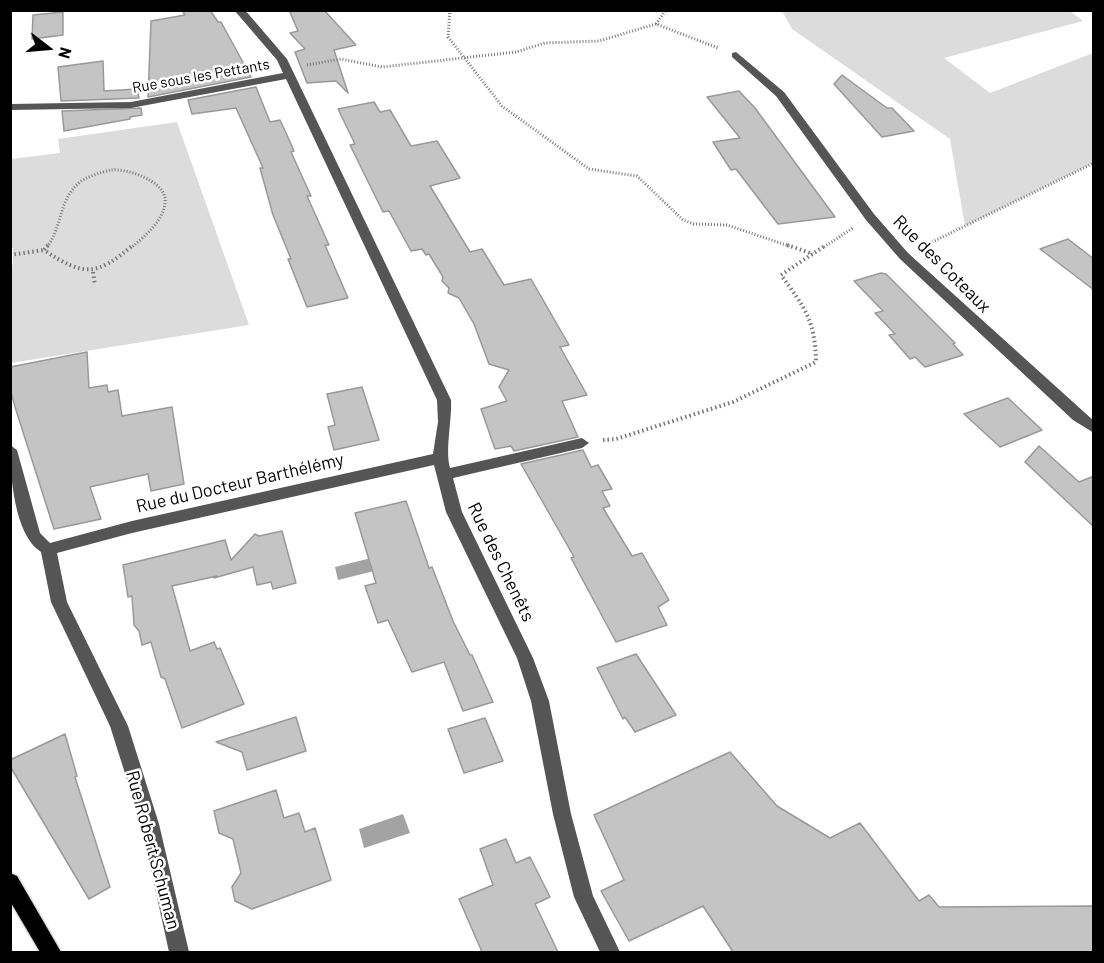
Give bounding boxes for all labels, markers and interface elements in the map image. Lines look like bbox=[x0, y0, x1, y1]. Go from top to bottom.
north arrow bbox=[18, 18, 78, 78]
text: N bbox=[55, 45, 76, 61]
street label: Rue sous les Pettants bbox=[131, 55, 271, 97]
street label: Rue des Coteaux bbox=[889, 211, 995, 317]
street label: Rue du Docteur Barthélémy bbox=[134, 449, 346, 517]
street label: Rue des Chenêts bbox=[463, 499, 539, 625]
street label: Rue Robert Schuman bbox=[121, 768, 185, 932]

